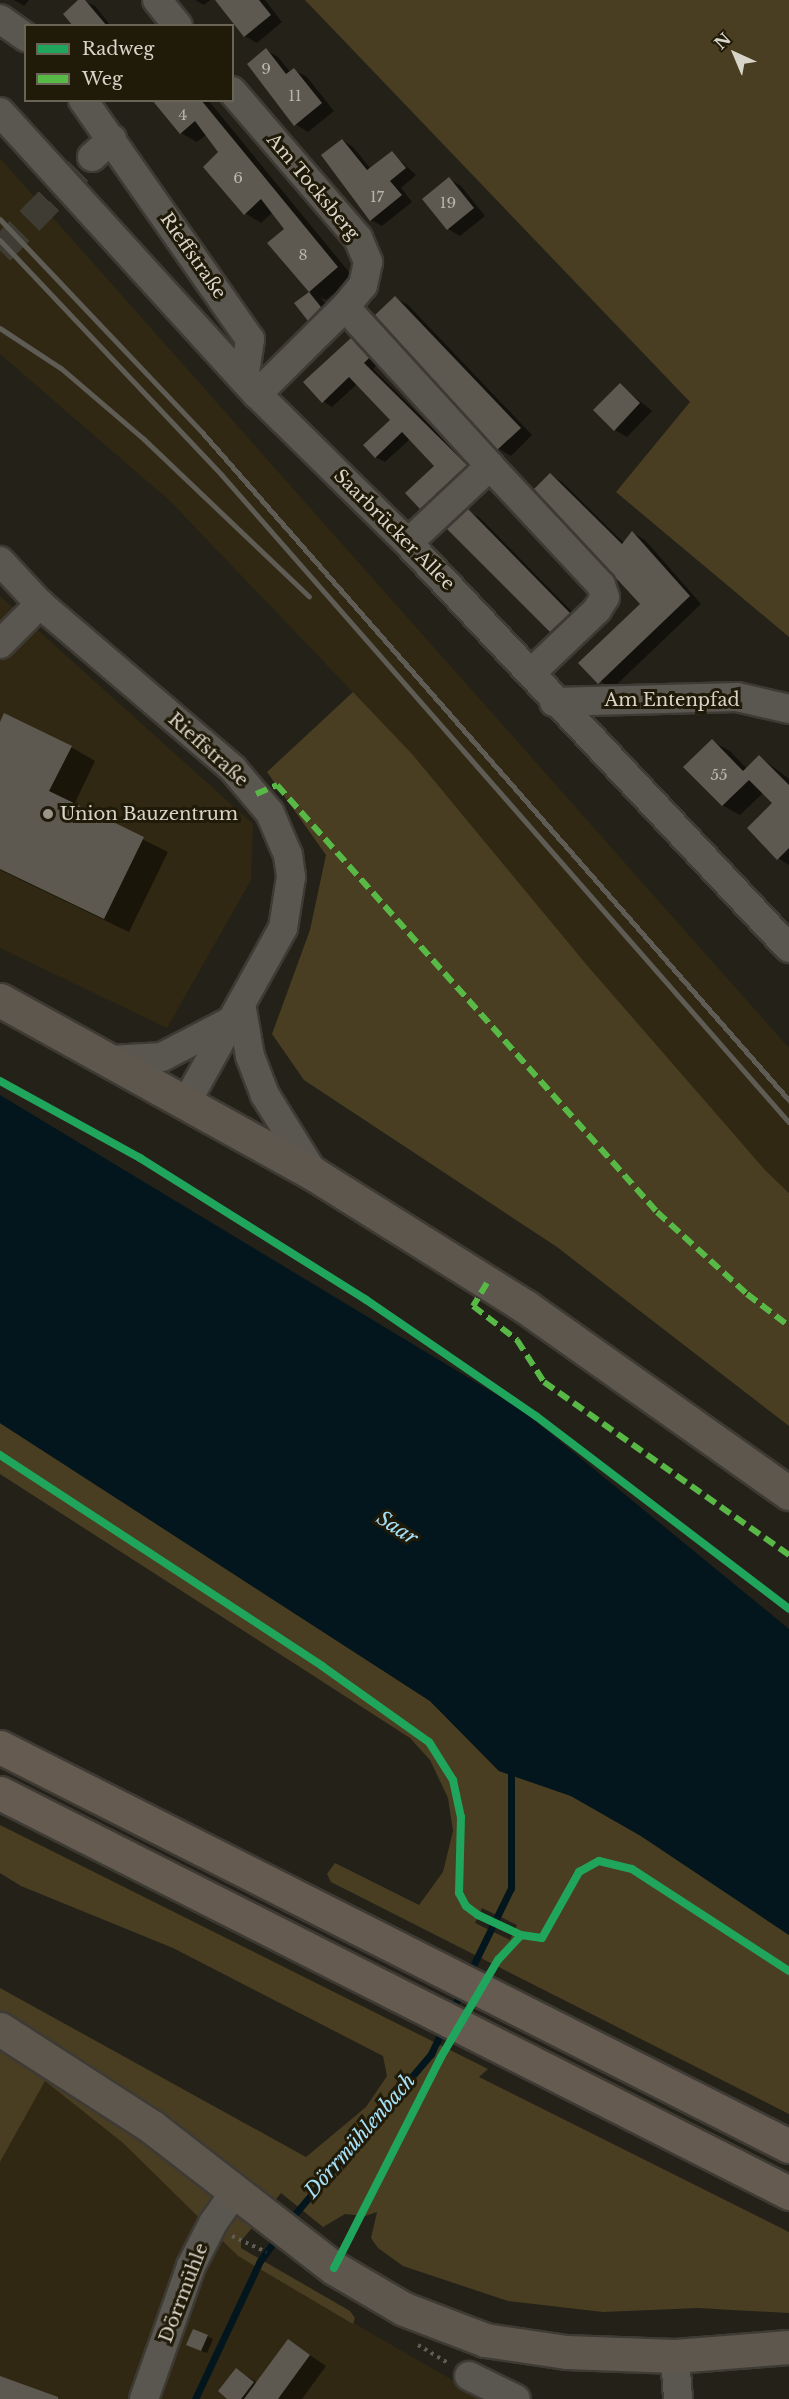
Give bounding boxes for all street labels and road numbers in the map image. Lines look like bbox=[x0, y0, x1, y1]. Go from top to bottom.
street label: Am Tocksberg bbox=[262, 129, 364, 245]
street label: Rieffstraße bbox=[156, 209, 230, 303]
street label: Saarbrücker Allee bbox=[329, 465, 459, 595]
street label: Am Entenpfad bbox=[604, 689, 740, 711]
street label: Rieffstraße bbox=[164, 709, 252, 791]
street label: Dörrmühle bbox=[155, 2240, 213, 2346]

